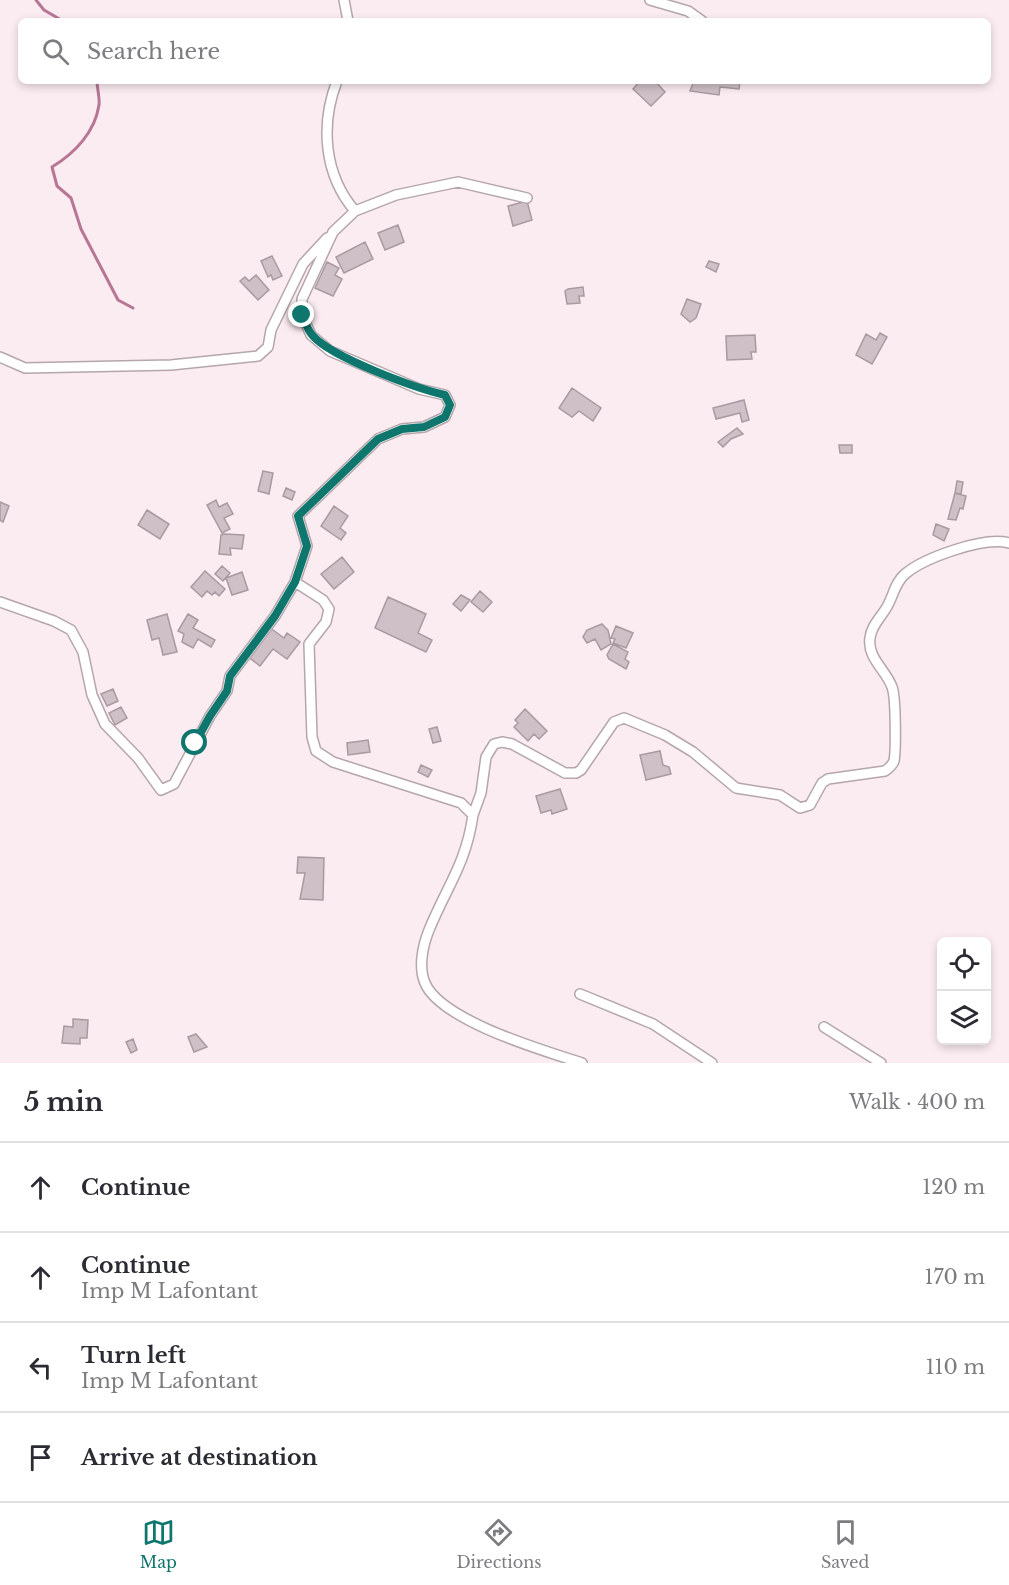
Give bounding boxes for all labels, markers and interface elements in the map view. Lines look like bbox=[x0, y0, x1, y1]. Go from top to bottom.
search box bbox=[18, 18, 991, 84]
icon: search bbox=[39, 35, 72, 68]
text: Search here bbox=[87, 38, 220, 65]
route end bbox=[288, 301, 314, 327]
route start bbox=[181, 729, 207, 755]
map controls bbox=[937, 937, 991, 1045]
button: locate bbox=[937, 937, 991, 991]
button: layers bbox=[937, 991, 991, 1045]
text: 5 min bbox=[24, 1086, 103, 1118]
text: Walk · 400 m bbox=[849, 1090, 985, 1114]
icon: ahead bbox=[24, 1171, 57, 1204]
text: Continue bbox=[81, 1174, 190, 1201]
text: 120 m bbox=[922, 1175, 985, 1199]
text: Continue bbox=[81, 1252, 190, 1279]
icon: ahead bbox=[24, 1261, 57, 1294]
text: 170 m bbox=[925, 1265, 985, 1289]
text: Imp M Lafontant bbox=[81, 1279, 258, 1303]
text: Turn left bbox=[81, 1342, 186, 1369]
icon: left bbox=[24, 1351, 57, 1384]
text: 110 m bbox=[926, 1355, 985, 1379]
text: Imp M Lafontant bbox=[81, 1369, 258, 1393]
icon: arrive bbox=[24, 1441, 57, 1474]
text: Arrive at destination bbox=[81, 1444, 318, 1471]
tab: Map bbox=[140, 1516, 177, 1572]
tab: Directions bbox=[456, 1516, 541, 1572]
tab: Saved bbox=[821, 1516, 869, 1572]

